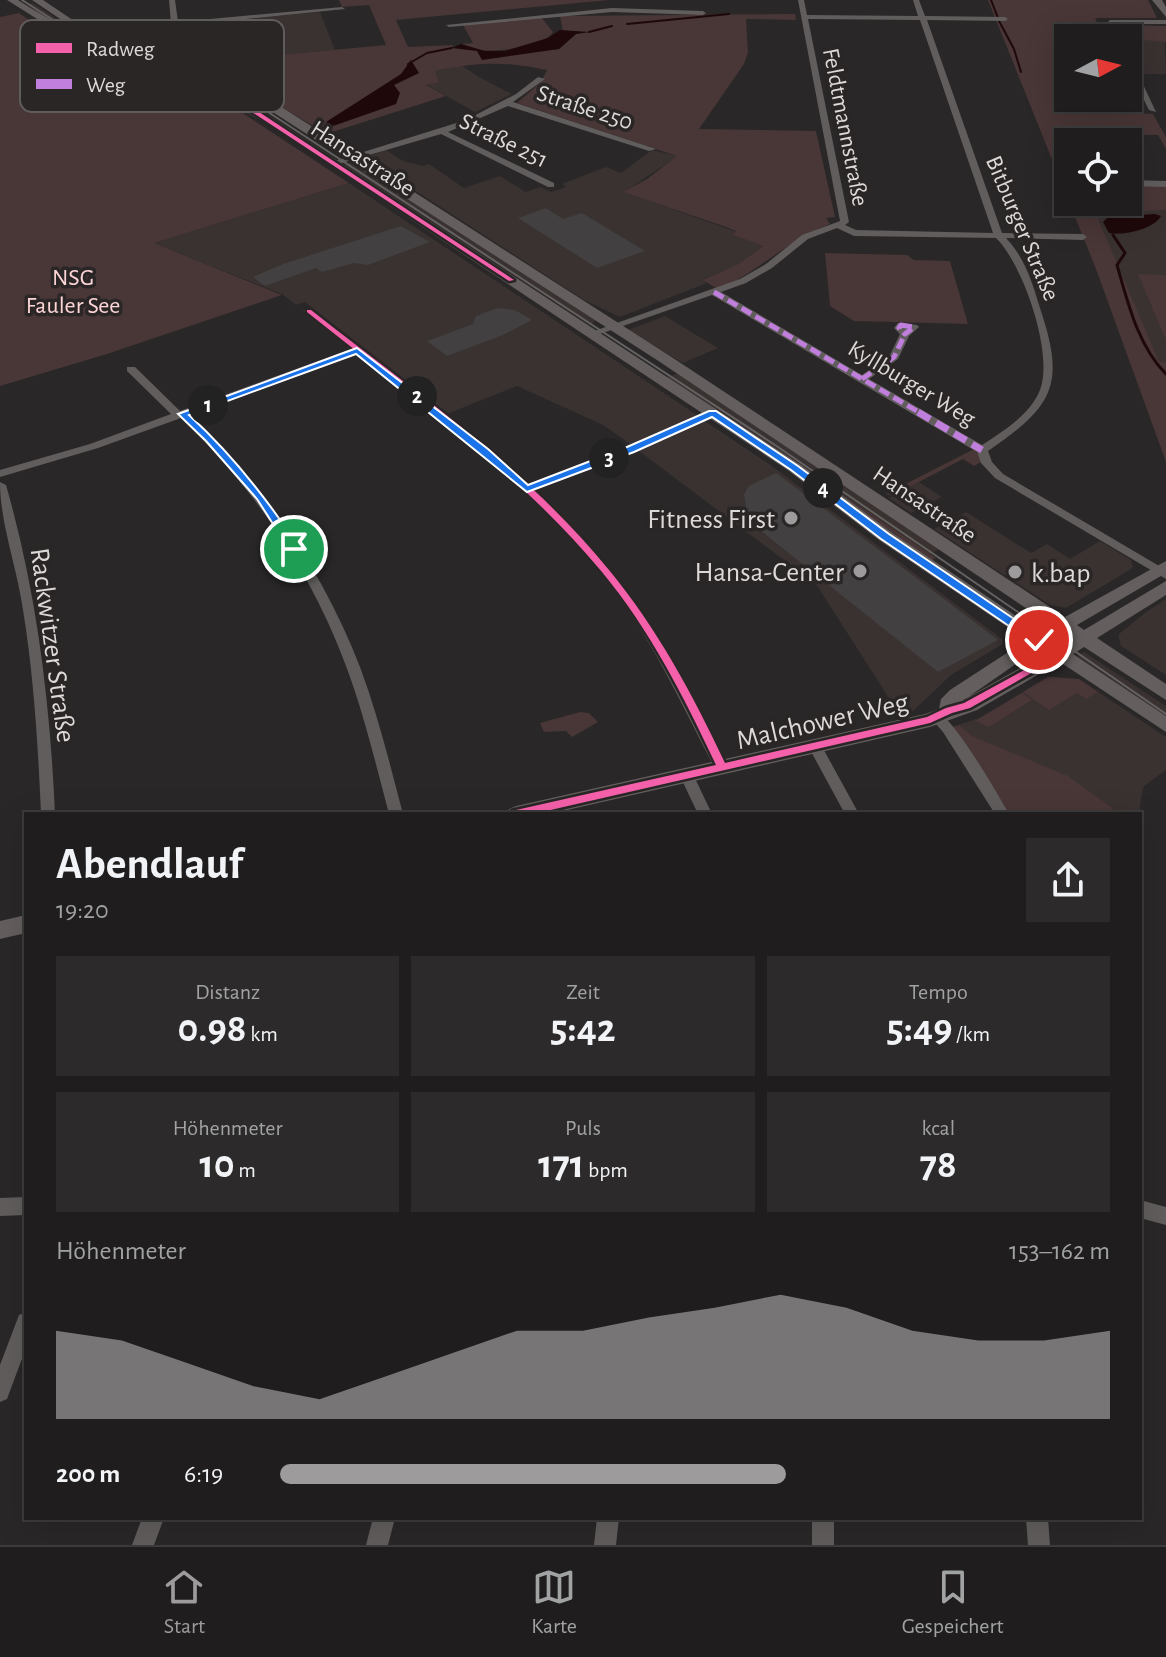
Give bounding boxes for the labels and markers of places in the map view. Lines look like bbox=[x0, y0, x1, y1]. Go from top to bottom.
pin: 2 bbox=[397, 376, 437, 416]
pin: 1 bbox=[188, 385, 228, 425]
pin: 3 bbox=[589, 438, 629, 478]
pin: 4 bbox=[803, 468, 843, 508]
place label: Fitness First bbox=[647, 506, 775, 534]
marker: Fitness First bbox=[782, 509, 800, 527]
pin bbox=[260, 515, 328, 583]
place label: Hansa-Center bbox=[695, 559, 844, 587]
place label: k.bap bbox=[1031, 560, 1091, 588]
marker: Hansa-Center bbox=[851, 562, 869, 580]
marker: k.bap bbox=[1006, 563, 1024, 581]
pin bbox=[1005, 606, 1073, 674]

